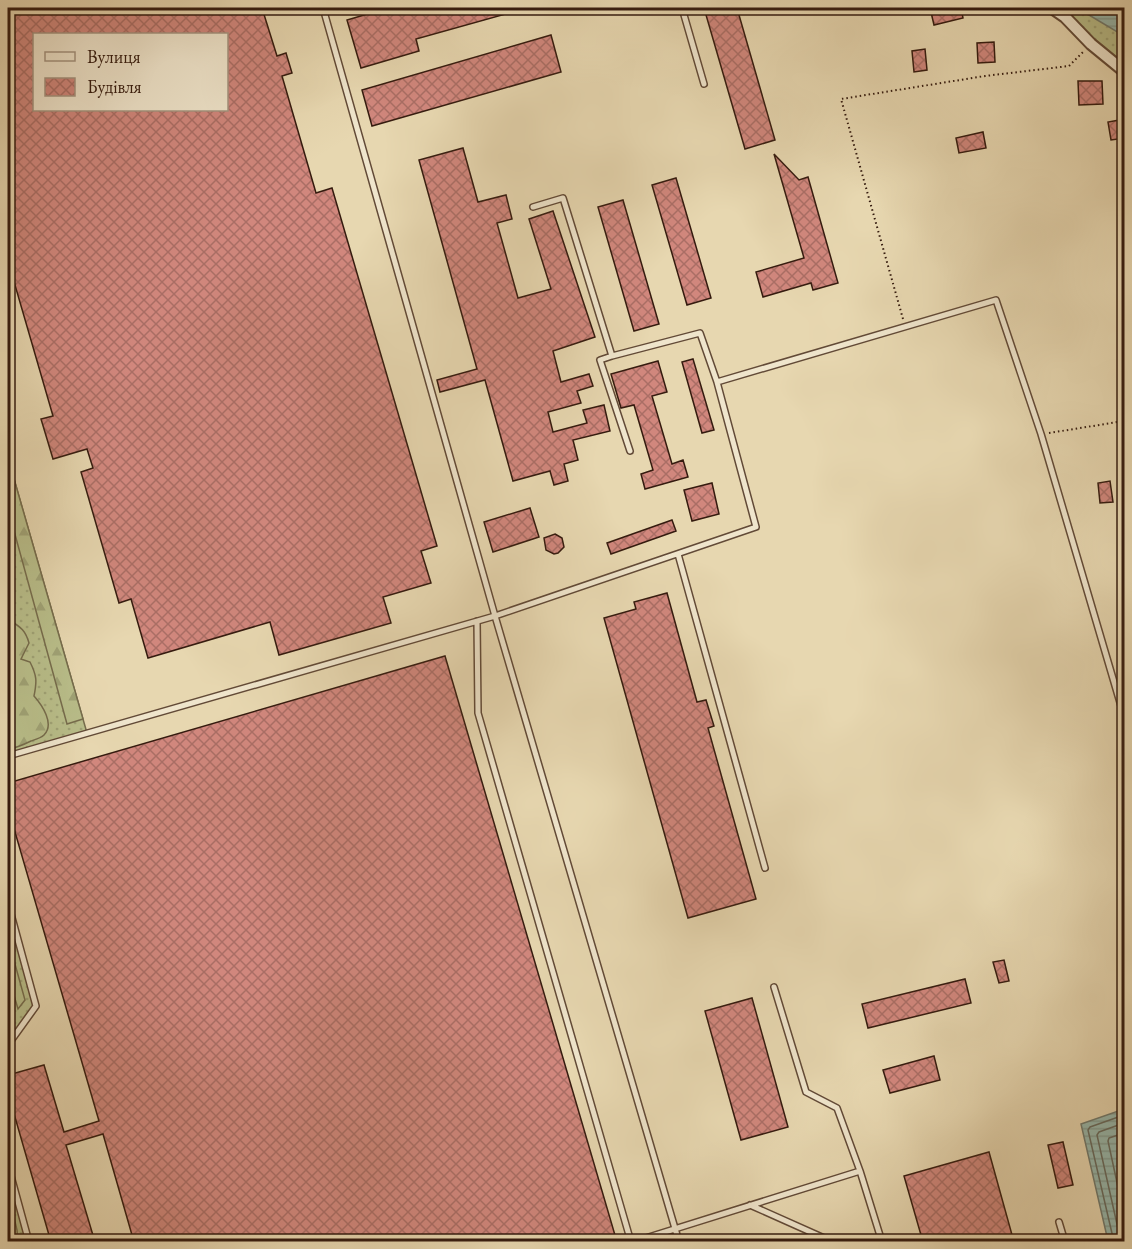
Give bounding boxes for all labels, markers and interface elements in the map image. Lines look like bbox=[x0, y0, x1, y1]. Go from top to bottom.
legend bbox=[33, 33, 228, 111]
text: Вулиця bbox=[87, 45, 140, 68]
text: Будівля bbox=[87, 75, 142, 98]

